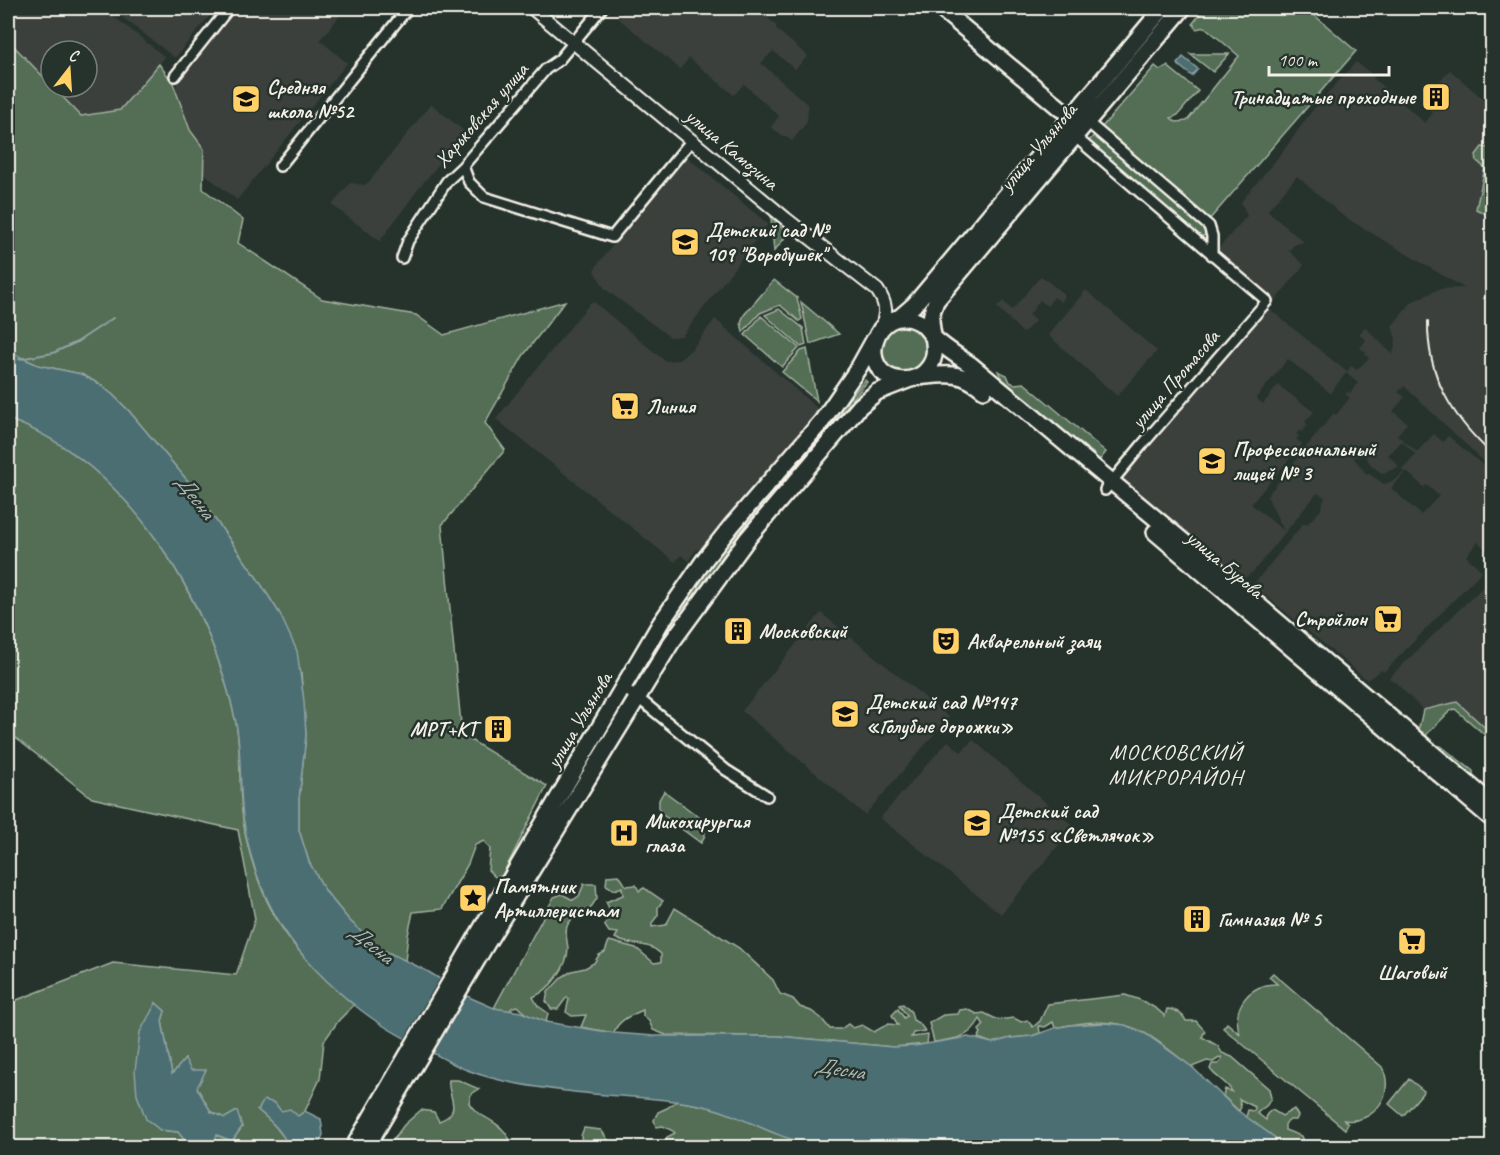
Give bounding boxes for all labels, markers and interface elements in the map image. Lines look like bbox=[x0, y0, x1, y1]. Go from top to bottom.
north arrow bbox=[39, 39, 99, 99]
scale bar bbox=[1269, 39, 1389, 77]
text: С bbox=[66, 45, 82, 67]
text: 100 m bbox=[1278, 49, 1319, 71]
street label: Харьковская улица bbox=[428, 56, 535, 173]
place label: Средняя школа №52 bbox=[267, 74, 356, 124]
building icon: Тринадцатые проходные bbox=[1420, 81, 1452, 113]
school or university icon: Средняя школа №52 bbox=[230, 83, 262, 115]
place label: Тринадцатые проходные bbox=[1231, 84, 1417, 110]
street label: улица Ульянова bbox=[992, 96, 1084, 198]
street label: улица Камозина bbox=[678, 101, 785, 197]
place label: Детский сад № 109 "Воробушек" bbox=[706, 217, 832, 267]
school or university icon: Детский сад № 109 "Воробушек" bbox=[669, 226, 701, 258]
street label: улица Протасова bbox=[1124, 323, 1226, 435]
supermarket icon: Линия bbox=[609, 390, 641, 422]
place label: Линия bbox=[646, 393, 697, 419]
place label: Профессиональный лицей № 3 bbox=[1233, 436, 1378, 486]
school or university icon: Профессиональный лицей № 3 bbox=[1196, 445, 1228, 477]
water label: Десна bbox=[169, 468, 222, 526]
street label: улица Бурова bbox=[1180, 523, 1271, 605]
supermarket icon: Стройлон bbox=[1372, 603, 1404, 635]
place label: Стройлон bbox=[1295, 606, 1369, 632]
building icon: Московский bbox=[722, 615, 754, 647]
place label: Московский bbox=[759, 618, 849, 644]
theatre icon: Акварельный заяц bbox=[930, 625, 962, 657]
place label: Акварельный заяц bbox=[967, 628, 1102, 655]
street label: улица Ульянова bbox=[539, 665, 619, 774]
place label: Детский сад №147 «Голубые дорожки» bbox=[866, 689, 1019, 740]
school or university icon: Детский сад №147 «Голубые дорожки» bbox=[829, 698, 861, 730]
building icon: МРТ+КТ bbox=[482, 713, 514, 745]
place label: МРТ+КТ bbox=[410, 716, 482, 742]
district label: МОСКОВСКИЙ МИКРОРАЙОН bbox=[1109, 738, 1245, 791]
place label: Детский сад №155 «Светлячок» bbox=[998, 798, 1154, 848]
school or university icon: Детский сад №155 «Светлячок» bbox=[961, 807, 993, 839]
place label: Микохирургия глаза bbox=[645, 808, 751, 858]
hospital icon: Микохирургия глаза bbox=[608, 817, 640, 849]
place label: Памятник Артиллеристам bbox=[494, 873, 620, 923]
place icon: Памятник Артиллеристам bbox=[457, 882, 489, 914]
building icon: Гимназия № 5 bbox=[1181, 903, 1213, 935]
place label: Гимназия № 5 bbox=[1218, 906, 1323, 932]
water label: Десна bbox=[343, 917, 401, 971]
supermarket icon: Шаговый bbox=[1396, 925, 1428, 957]
place label: Шаговый bbox=[1377, 959, 1449, 985]
water label: Десна bbox=[813, 1051, 868, 1087]

